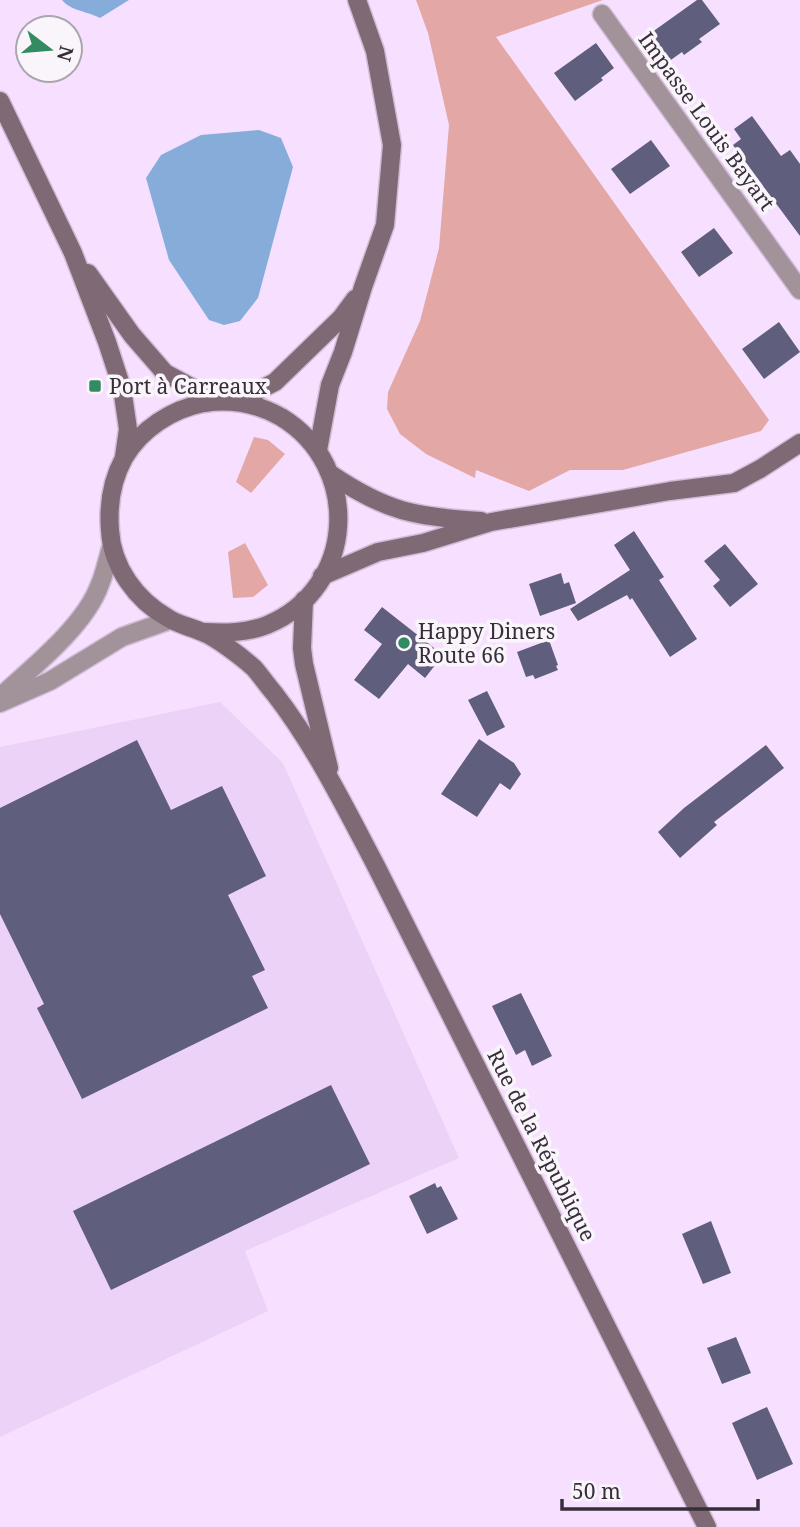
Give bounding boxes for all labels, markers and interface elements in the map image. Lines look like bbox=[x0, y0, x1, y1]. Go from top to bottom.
north arrow bbox=[14, 14, 84, 84]
street label: Impasse Louis Bayart bbox=[633, 26, 781, 216]
text: N bbox=[51, 43, 80, 64]
place label: Port à Carreaux bbox=[109, 372, 268, 400]
marker: Port à Carreaux bbox=[87, 378, 103, 394]
place label: Happy Diners Route 66 bbox=[418, 617, 555, 669]
marker: Happy Diners Route 66 bbox=[396, 635, 412, 651]
street label: Rue de la République bbox=[481, 1044, 603, 1246]
scale bar bbox=[562, 1468, 758, 1512]
text: 50 m bbox=[572, 1477, 621, 1505]

